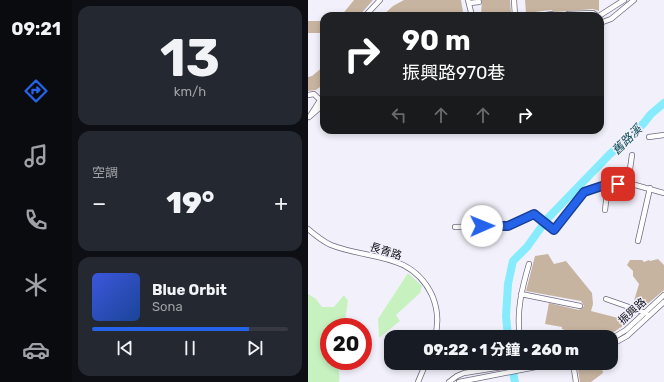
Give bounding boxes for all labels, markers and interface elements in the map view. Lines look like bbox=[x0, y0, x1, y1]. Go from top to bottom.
text: 09:21 bbox=[11, 18, 61, 40]
text: 90 m bbox=[402, 24, 471, 57]
text: 13 bbox=[160, 27, 220, 89]
icon: right bbox=[336, 28, 388, 80]
text: 振興路970巷 bbox=[402, 62, 505, 84]
icon: directions bbox=[22, 77, 50, 105]
text: km/h bbox=[174, 84, 206, 99]
icon: left bbox=[388, 104, 410, 126]
icon: ahead bbox=[430, 104, 452, 126]
icon: ahead bbox=[472, 104, 494, 126]
icon: right bbox=[514, 104, 536, 126]
water label: 舊路溪 bbox=[609, 121, 646, 158]
icon: music bbox=[22, 142, 50, 170]
text: 空調 bbox=[92, 165, 118, 180]
pin bbox=[601, 167, 635, 201]
icon: arrive bbox=[607, 173, 629, 195]
text: 19° bbox=[166, 185, 214, 221]
text: − bbox=[92, 190, 106, 217]
text: + bbox=[274, 190, 288, 217]
position arrow bbox=[461, 205, 503, 247]
icon: phone bbox=[22, 206, 50, 234]
street label: 長青路 bbox=[368, 240, 404, 263]
icon: climate bbox=[22, 271, 50, 299]
text: Blue Orbit bbox=[152, 281, 227, 299]
street label: 振興路 bbox=[616, 296, 649, 327]
text: Sona bbox=[152, 299, 183, 314]
speed limit sign: 20 bbox=[320, 318, 372, 370]
icon: car bbox=[22, 336, 50, 364]
icon: previous bbox=[114, 337, 136, 359]
icon: pause bbox=[179, 337, 201, 359]
icon: next bbox=[244, 337, 266, 359]
text: 09:22 · 1 分鐘 · 260 m bbox=[423, 341, 579, 359]

